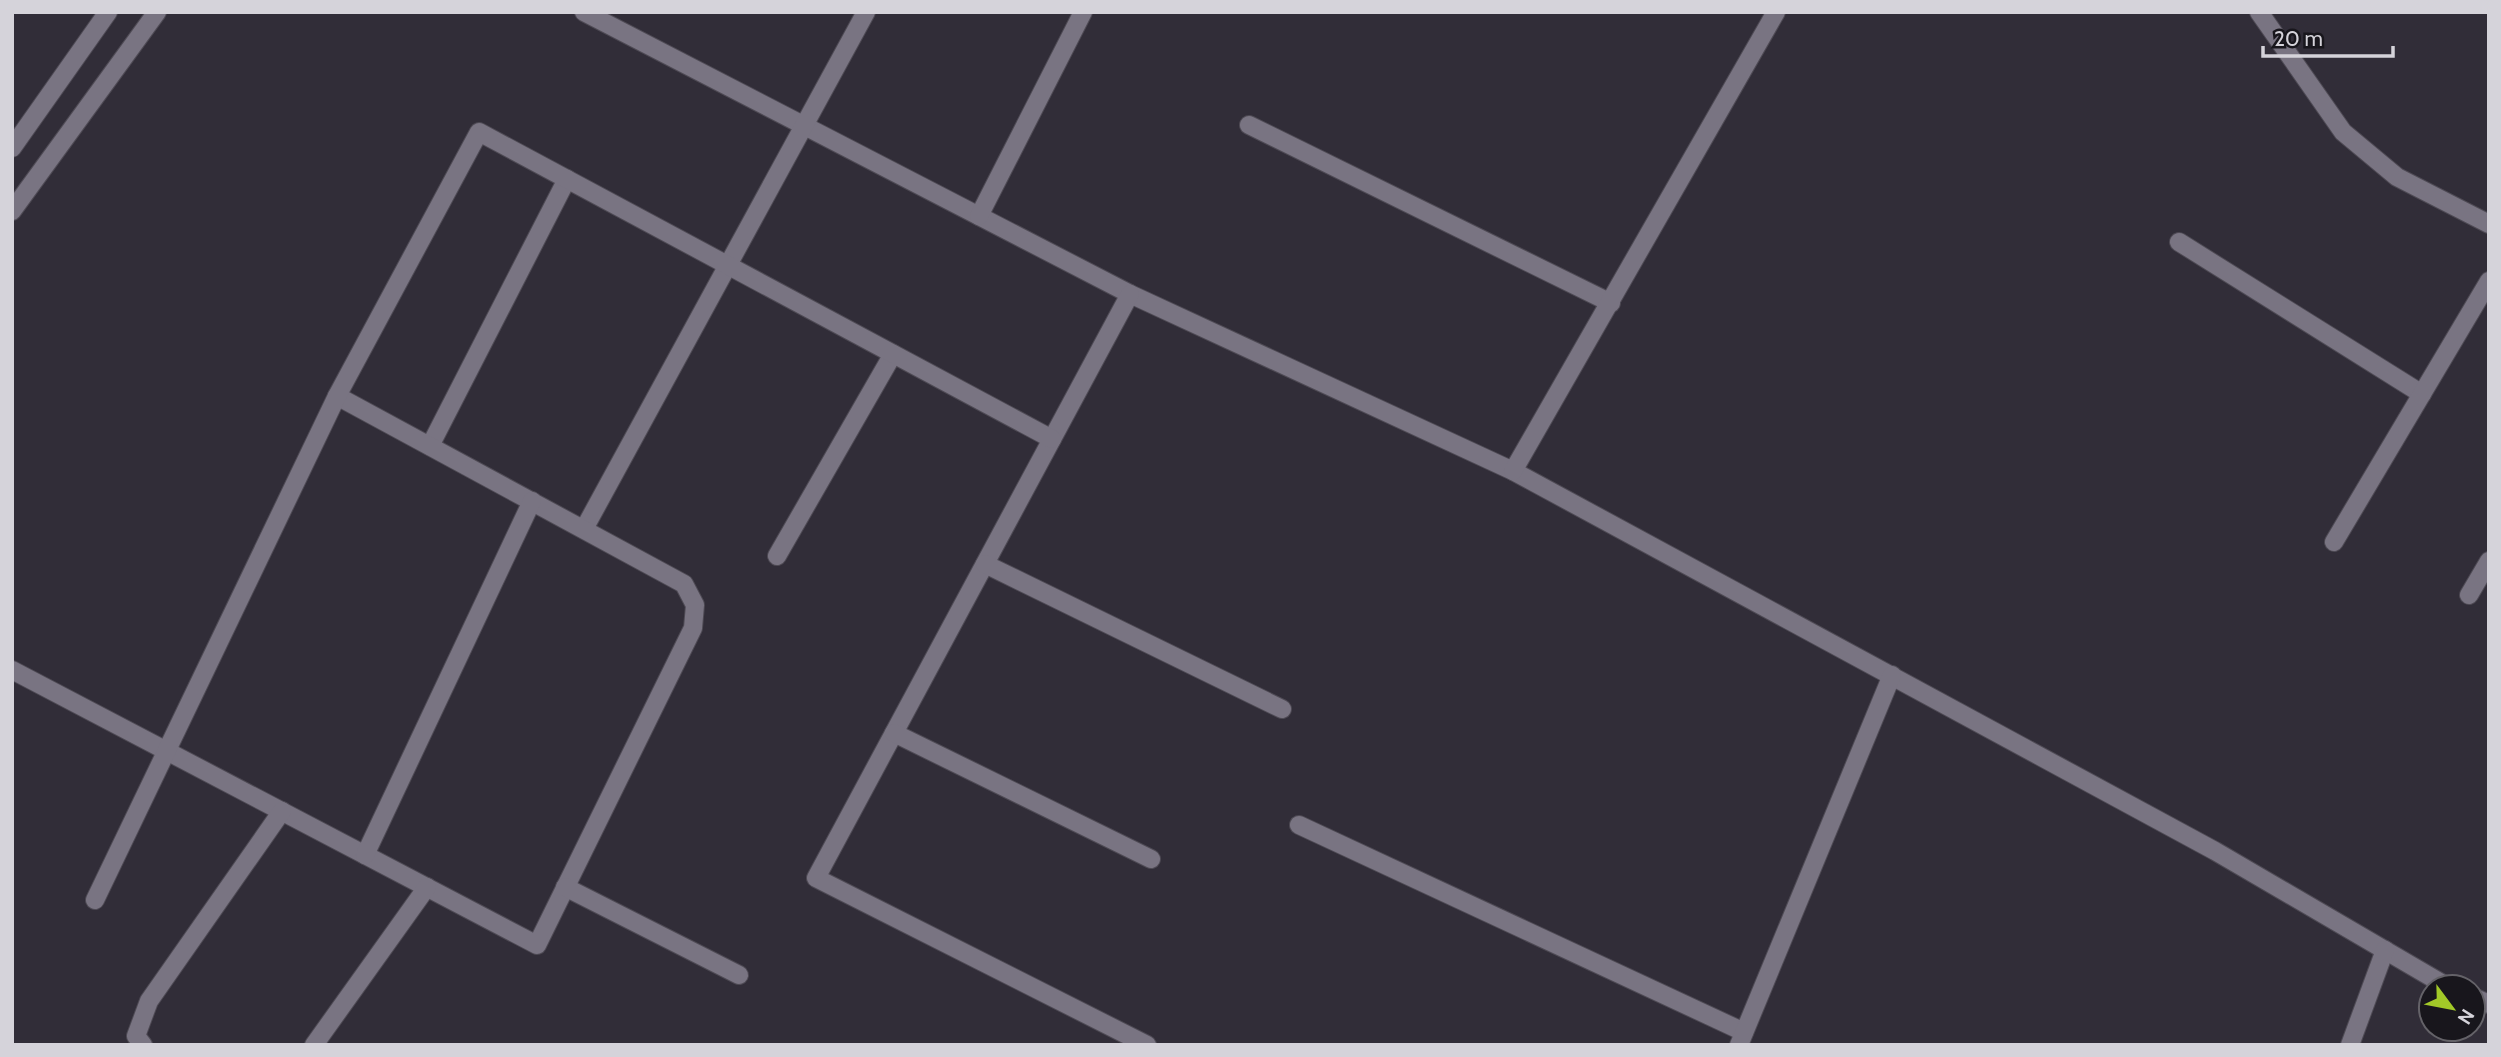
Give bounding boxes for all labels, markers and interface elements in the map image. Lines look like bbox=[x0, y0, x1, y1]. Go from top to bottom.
scale bar bbox=[2263, 14, 2392, 58]
text: 20 m bbox=[2274, 26, 2323, 51]
north arrow bbox=[2417, 973, 2487, 1043]
text: N bbox=[2453, 1005, 2479, 1029]

